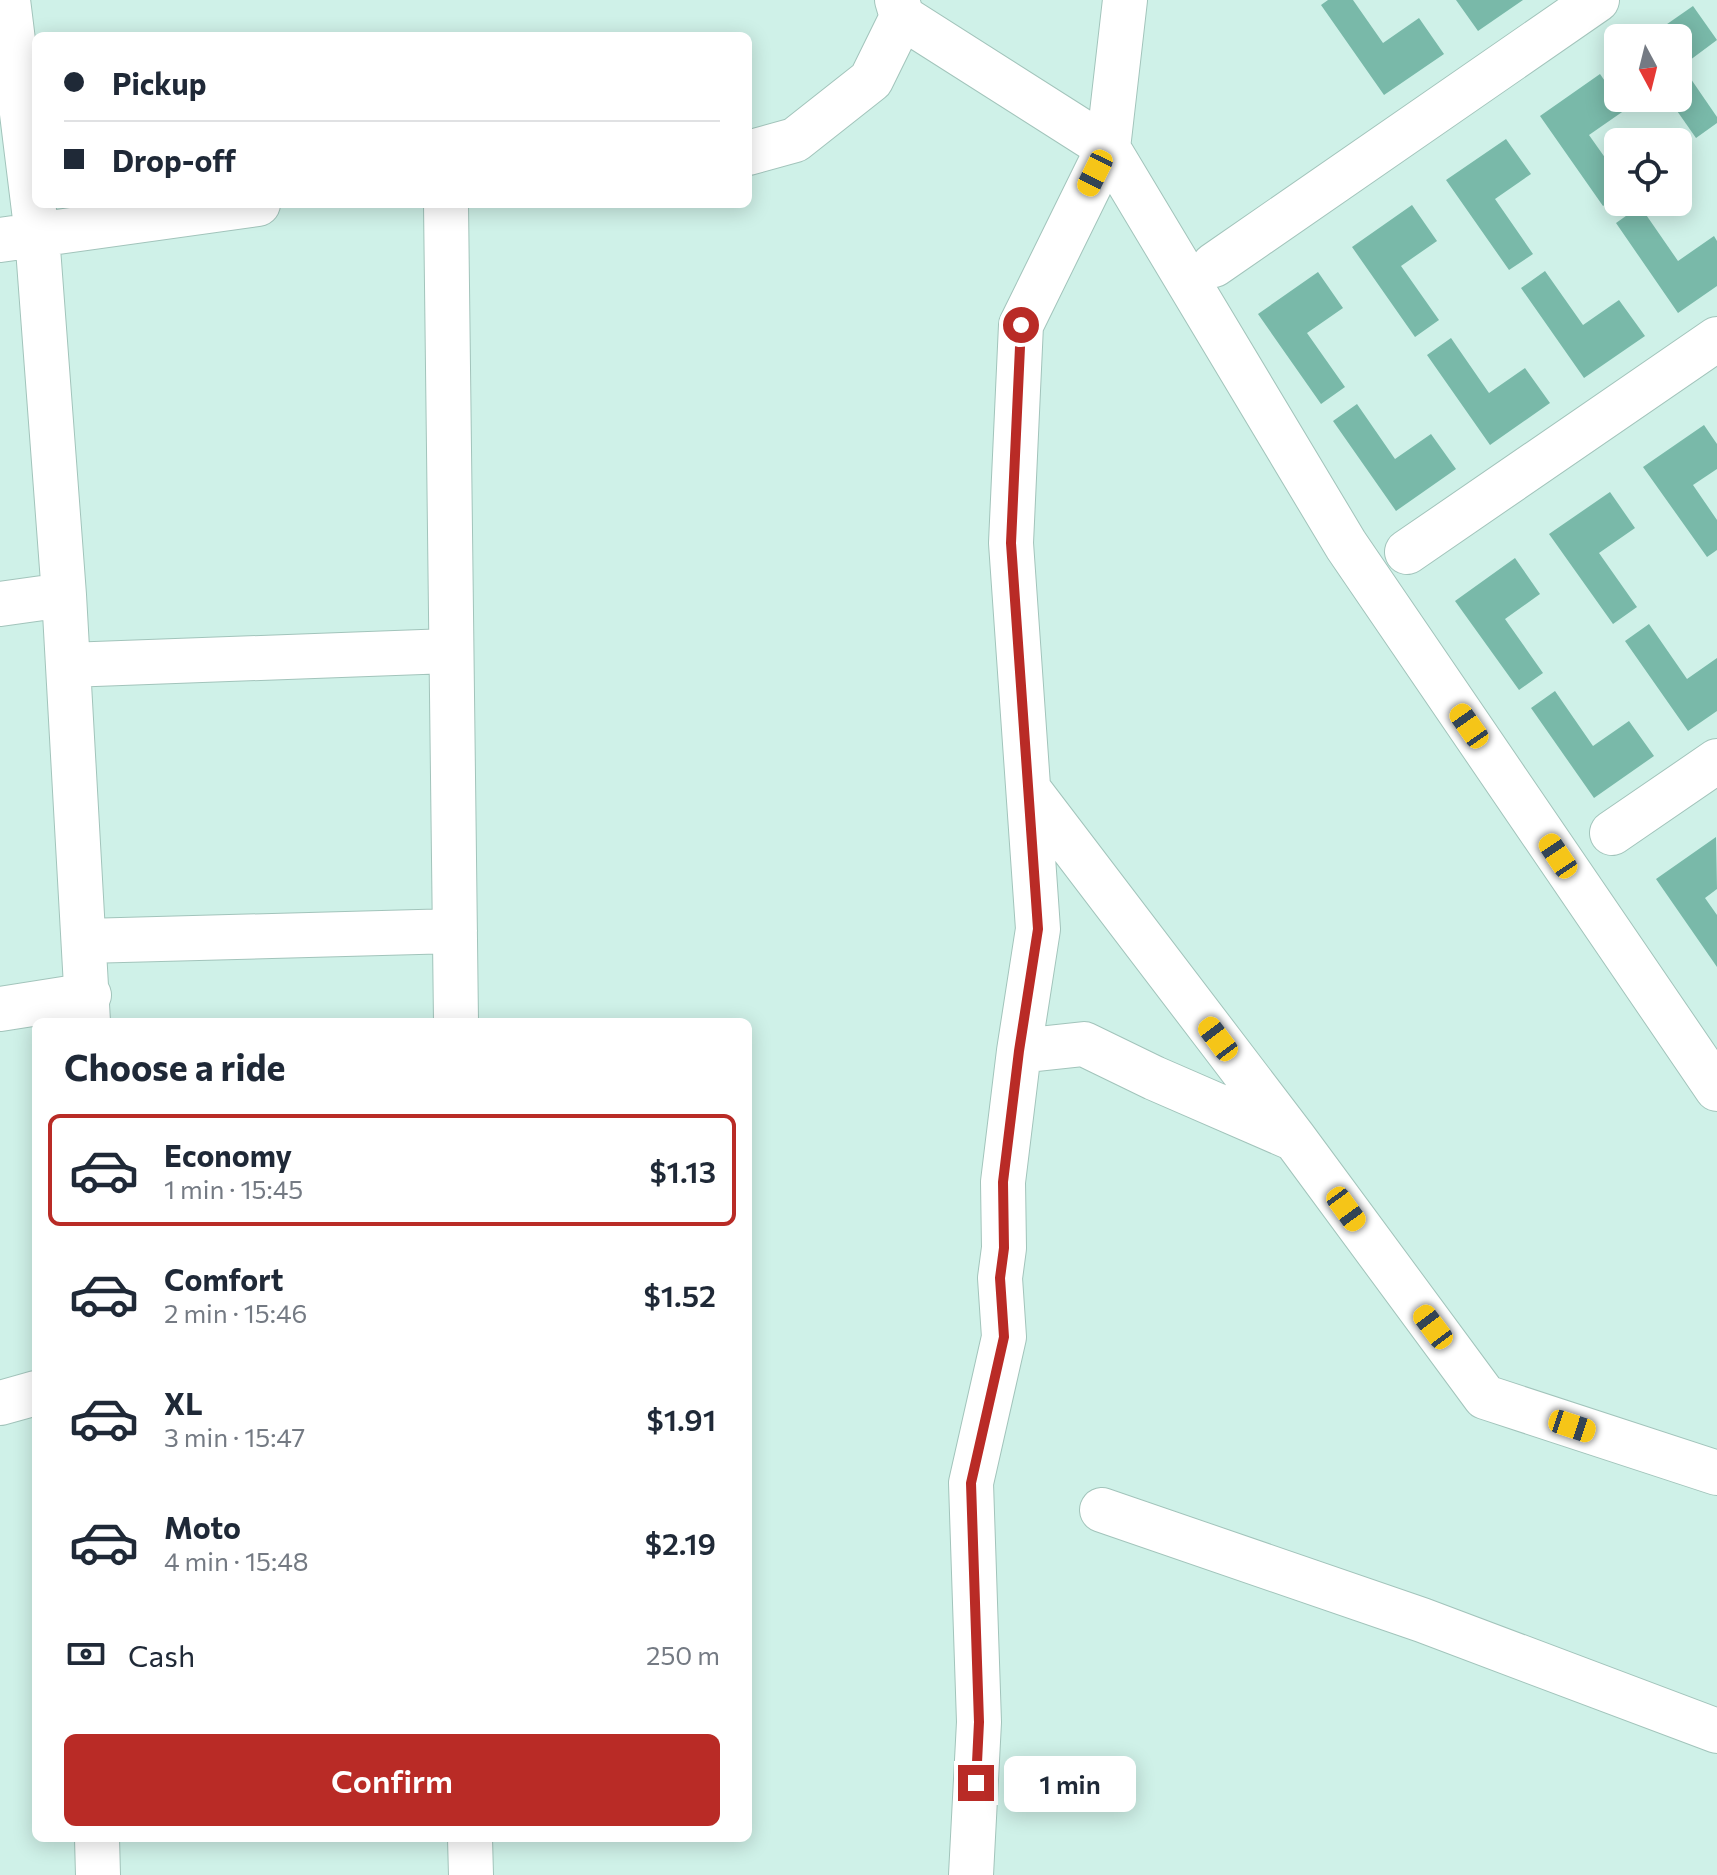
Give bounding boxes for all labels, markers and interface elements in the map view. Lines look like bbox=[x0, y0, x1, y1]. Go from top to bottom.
north arrow bbox=[1604, 24, 1692, 112]
map controls bbox=[1604, 24, 1692, 216]
text: Pickup bbox=[112, 64, 206, 101]
button: locate bbox=[1604, 128, 1692, 216]
text: Drop-off bbox=[112, 141, 236, 178]
car bbox=[1074, 146, 1116, 200]
route start bbox=[1003, 307, 1039, 343]
car bbox=[1445, 699, 1493, 753]
car bbox=[1535, 829, 1581, 883]
car bbox=[1194, 1013, 1242, 1065]
text: Choose a ride bbox=[64, 1044, 285, 1088]
icon: car bbox=[68, 1134, 140, 1206]
text: Economy bbox=[164, 1136, 292, 1173]
text: $1.13 bbox=[649, 1152, 716, 1189]
text: 1 min · 15:45 bbox=[164, 1173, 303, 1204]
car bbox=[1322, 1183, 1370, 1235]
icon: car bbox=[68, 1258, 140, 1330]
text: Comfort bbox=[164, 1260, 283, 1297]
text: $1.52 bbox=[644, 1276, 716, 1313]
text: 2 min · 15:46 bbox=[164, 1297, 307, 1328]
car bbox=[1409, 1301, 1457, 1353]
icon: car bbox=[68, 1382, 140, 1454]
text: XL bbox=[164, 1384, 203, 1421]
text: $1.91 bbox=[647, 1400, 716, 1437]
car bbox=[1545, 1407, 1599, 1445]
text: 3 min · 15:47 bbox=[164, 1421, 305, 1452]
icon: car bbox=[68, 1506, 140, 1578]
text: Moto bbox=[164, 1508, 241, 1545]
text: $2.19 bbox=[645, 1524, 716, 1561]
text: 4 min · 15:48 bbox=[164, 1545, 309, 1576]
icon: cash bbox=[64, 1632, 108, 1676]
text: Cash bbox=[128, 1636, 195, 1673]
text: 250 m bbox=[646, 1639, 720, 1670]
button: Confirm bbox=[64, 1734, 720, 1826]
callout: 1 min bbox=[1004, 1755, 1136, 1811]
route end bbox=[958, 1765, 994, 1801]
text: 1 min bbox=[1039, 1768, 1101, 1799]

